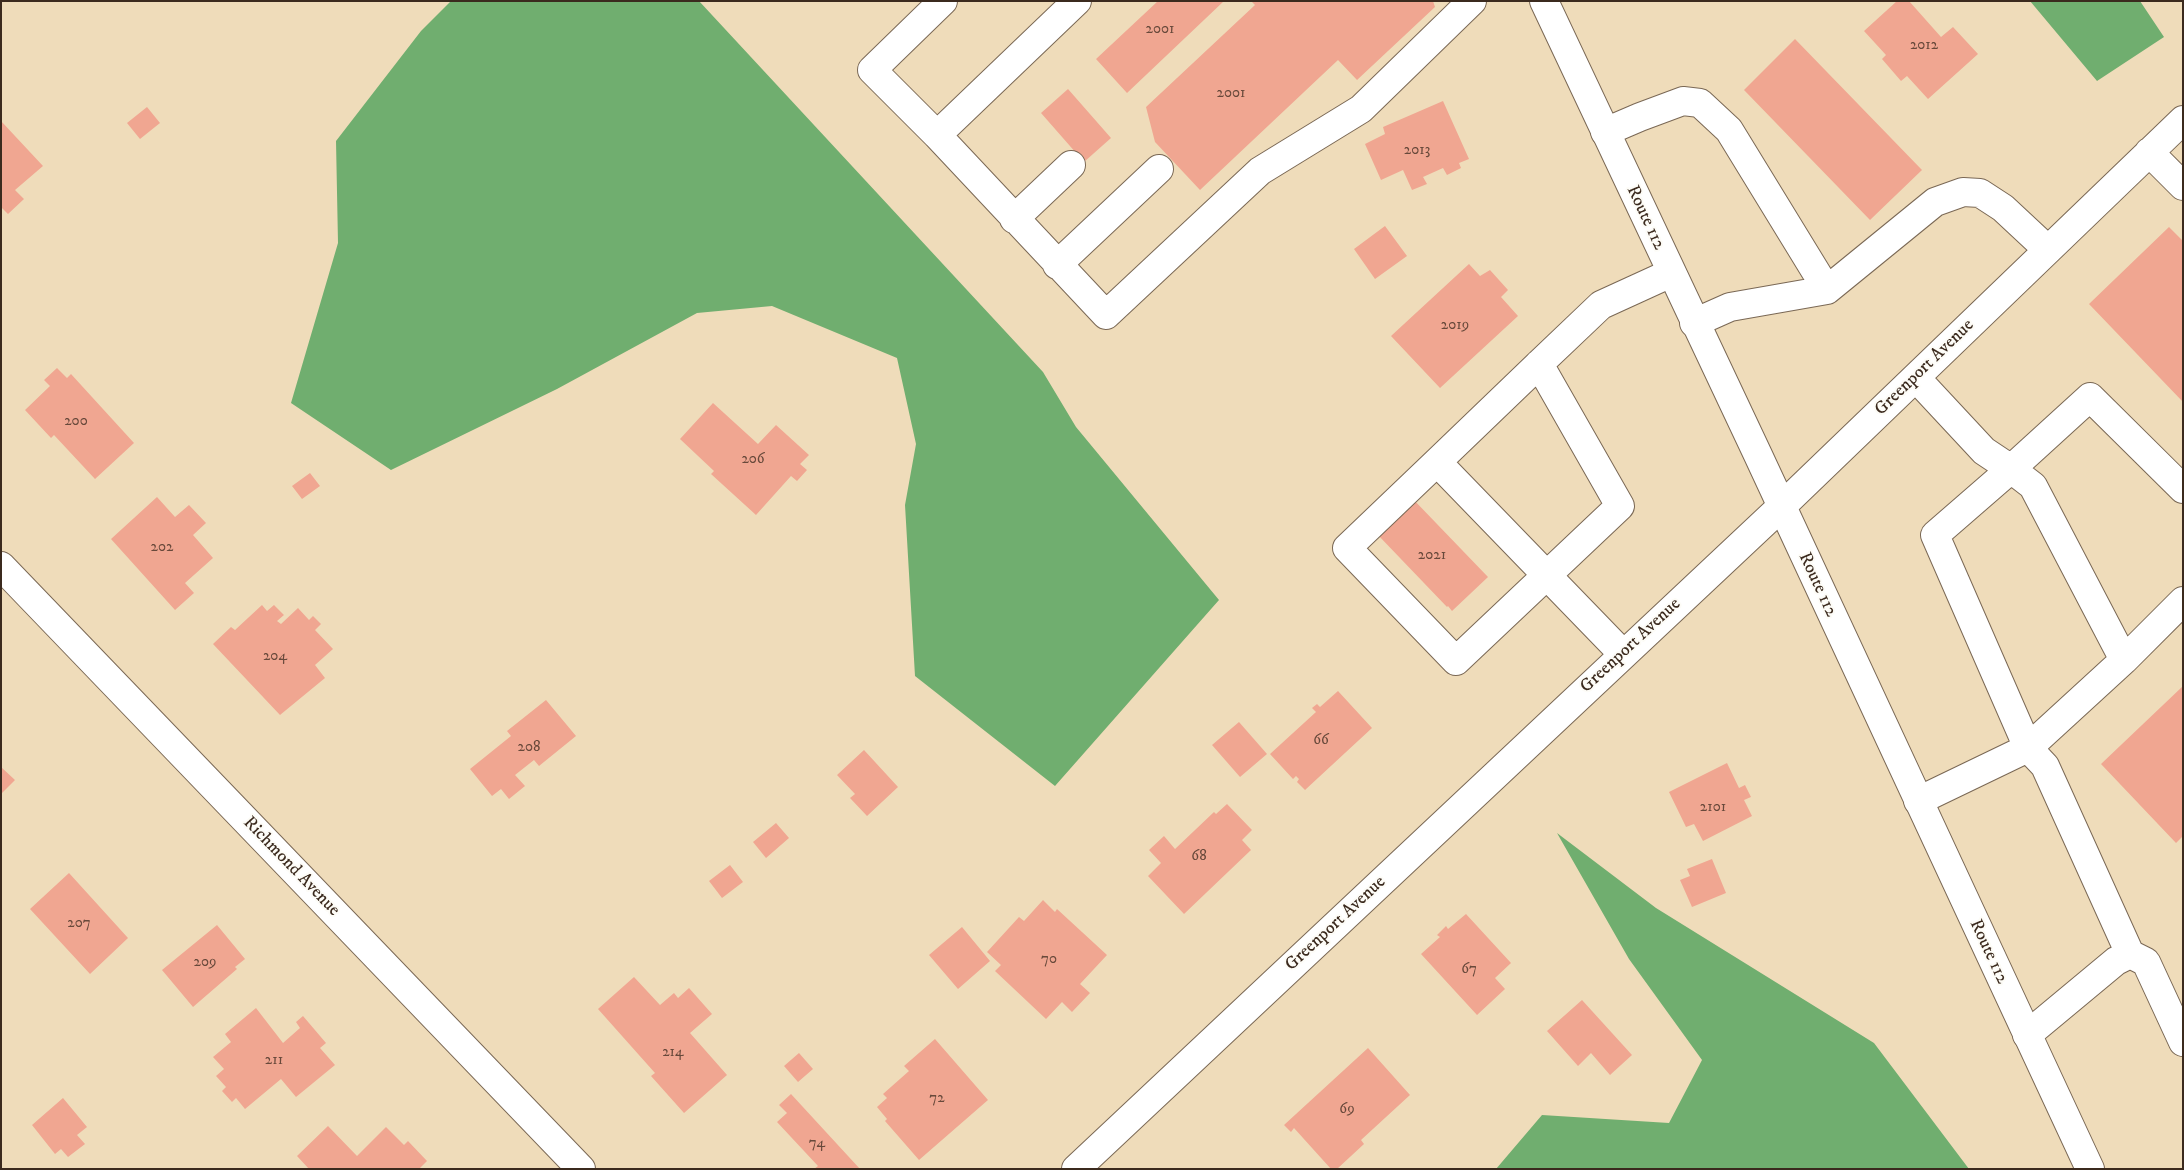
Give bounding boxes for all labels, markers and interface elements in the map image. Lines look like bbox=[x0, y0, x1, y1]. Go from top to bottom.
house number: 2001 bbox=[1146, 21, 1174, 39]
house number: 2012 bbox=[1910, 37, 1938, 55]
house number: 2001 bbox=[1217, 85, 1245, 103]
house number: 2013 bbox=[1404, 142, 1430, 160]
street label: Route 112 bbox=[1621, 182, 1669, 254]
street label: Greenport Avenue bbox=[1871, 315, 1979, 421]
house number: 2019 bbox=[1441, 317, 1469, 335]
house number: 200 bbox=[64, 413, 88, 431]
house number: 206 bbox=[741, 451, 765, 469]
house number: 202 bbox=[151, 539, 173, 557]
house number: 2021 bbox=[1418, 547, 1446, 565]
street label: Route 112 bbox=[1793, 549, 1841, 621]
street label: Greenport Avenue bbox=[1576, 594, 1686, 698]
house number: 204 bbox=[263, 648, 287, 666]
house number: 66 bbox=[1313, 732, 1329, 750]
house number: 208 bbox=[518, 739, 540, 757]
house number: 2101 bbox=[1700, 799, 1726, 817]
street label: Richmond Avenue bbox=[238, 813, 344, 921]
house number: 68 bbox=[1191, 848, 1207, 866]
street label: Greenport Avenue bbox=[1281, 872, 1391, 976]
house number: 207 bbox=[67, 915, 91, 933]
street label: Route 112 bbox=[1964, 916, 2012, 988]
house number: 70 bbox=[1041, 951, 1057, 969]
house number: 209 bbox=[194, 954, 216, 972]
house number: 67 bbox=[1461, 961, 1477, 979]
house number: 214 bbox=[662, 1044, 684, 1062]
house number: 211 bbox=[265, 1052, 283, 1070]
house number: 72 bbox=[929, 1090, 945, 1108]
house number: 69 bbox=[1339, 1101, 1355, 1119]
house number: 74 bbox=[809, 1135, 825, 1153]

